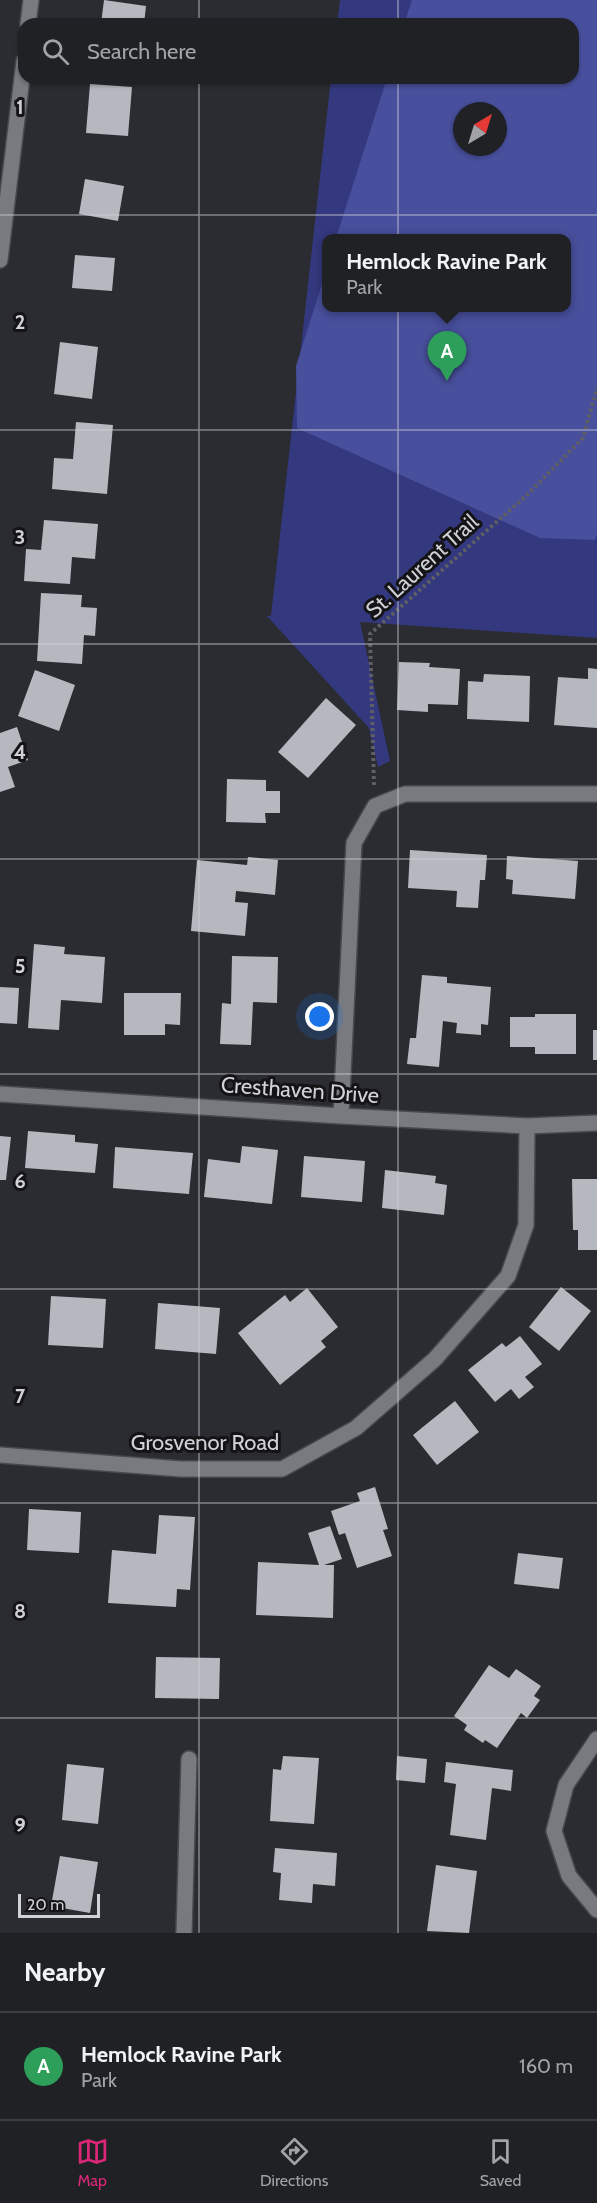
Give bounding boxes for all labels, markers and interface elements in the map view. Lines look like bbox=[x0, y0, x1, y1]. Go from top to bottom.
search box bbox=[18, 18, 579, 84]
icon: search bbox=[39, 35, 72, 68]
text: Search here bbox=[87, 38, 196, 65]
text: 1 bbox=[16, 95, 24, 119]
north arrow bbox=[453, 102, 507, 156]
popup bbox=[322, 234, 571, 312]
text: Hemlock Ravine Park bbox=[346, 248, 547, 275]
text: Park bbox=[346, 275, 382, 299]
text: 2 bbox=[15, 310, 25, 334]
pin: A bbox=[428, 332, 466, 381]
street label: St. Laurent Trail bbox=[360, 508, 484, 624]
text: 3 bbox=[15, 525, 25, 549]
text: 4 bbox=[14, 740, 26, 764]
text: 5 bbox=[15, 954, 25, 978]
your location bbox=[305, 1002, 334, 1031]
street label: Cresthaven Drive bbox=[220, 1071, 380, 1109]
text: 6 bbox=[14, 1169, 26, 1193]
text: 7 bbox=[15, 1384, 26, 1408]
street label: Grosvenor Road bbox=[131, 1429, 279, 1456]
text: 8 bbox=[14, 1599, 26, 1623]
text: 9 bbox=[14, 1813, 26, 1837]
scale bar bbox=[18, 1891, 100, 1918]
text: 20 m bbox=[27, 1895, 64, 1914]
text: Nearby bbox=[24, 1956, 105, 1988]
text: Hemlock Ravine Park bbox=[81, 2041, 282, 2068]
text: A bbox=[37, 2054, 50, 2078]
text: 160 m bbox=[519, 2054, 573, 2078]
text: Park bbox=[81, 2068, 117, 2092]
tab: Map bbox=[76, 2135, 109, 2190]
tab: Directions bbox=[260, 2135, 328, 2190]
tab: Saved bbox=[480, 2135, 521, 2190]

